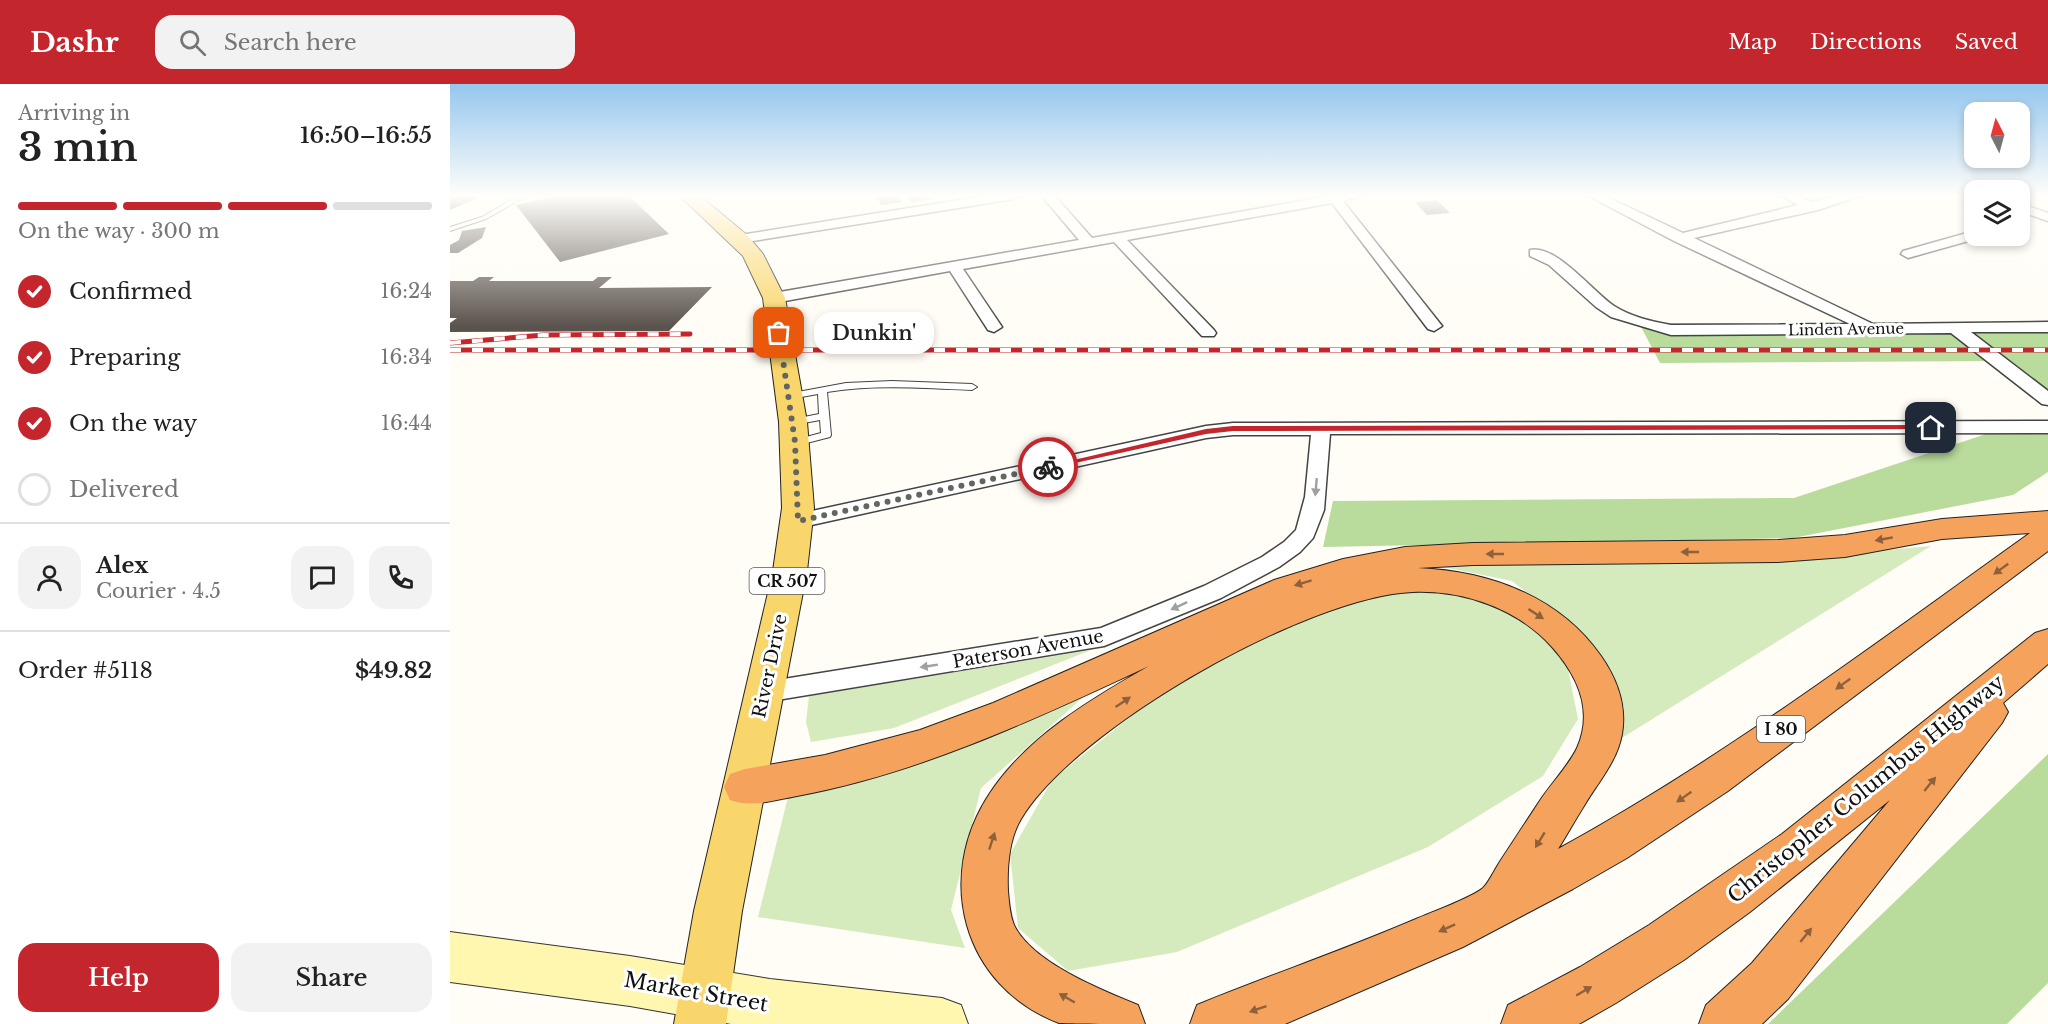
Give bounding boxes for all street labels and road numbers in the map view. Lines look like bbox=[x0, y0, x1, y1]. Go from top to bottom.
street label: Linden Avenue bbox=[1788, 318, 1904, 340]
road number: CR 507 bbox=[750, 568, 824, 594]
street label: River Drive bbox=[748, 612, 792, 720]
street label: Paterson Avenue bbox=[951, 625, 1105, 673]
street label: Christopher Columbus Highway bbox=[1722, 669, 2010, 909]
road number: I 80 bbox=[1757, 716, 1805, 742]
street label: Market Street bbox=[622, 967, 770, 1017]

